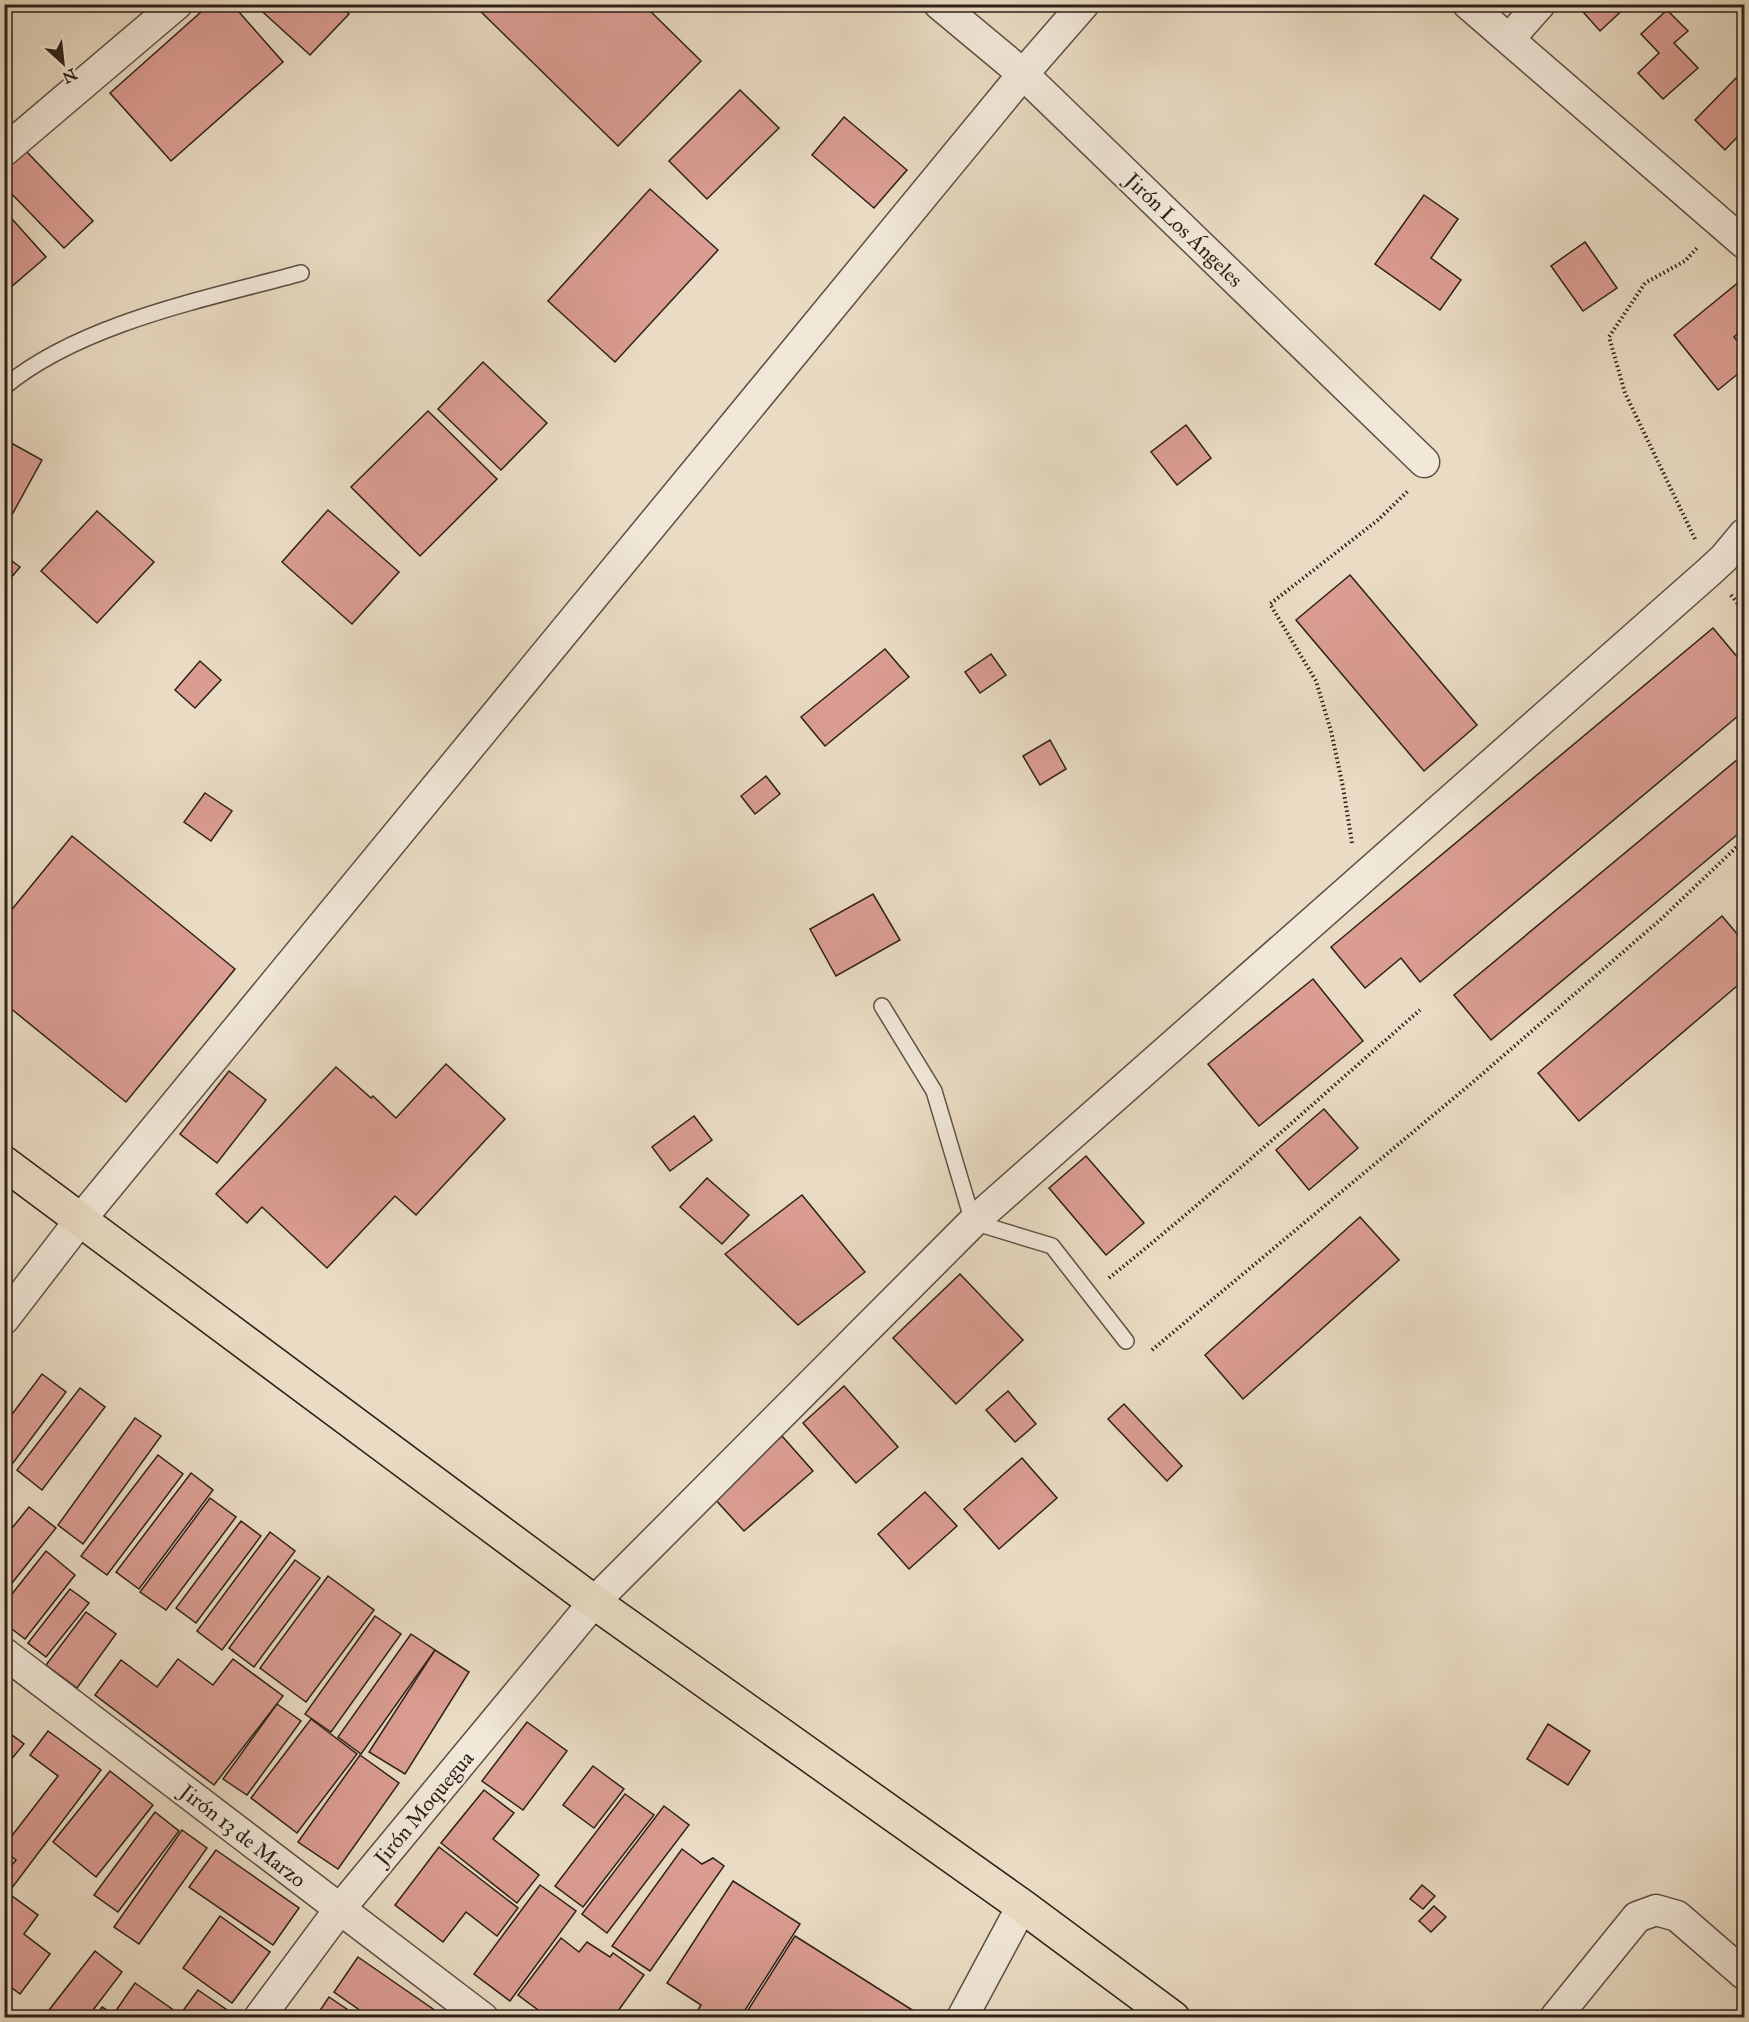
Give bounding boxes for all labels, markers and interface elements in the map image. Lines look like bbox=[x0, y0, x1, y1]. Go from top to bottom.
north arrow bbox=[33, 33, 93, 93]
text: N bbox=[59, 64, 80, 88]
street label: Jirón Los Ángeles bbox=[1118, 166, 1248, 293]
street label: Jirón Moquegua bbox=[367, 1746, 479, 1872]
street label: Jirón 13 de Marzo bbox=[173, 1778, 311, 1893]

